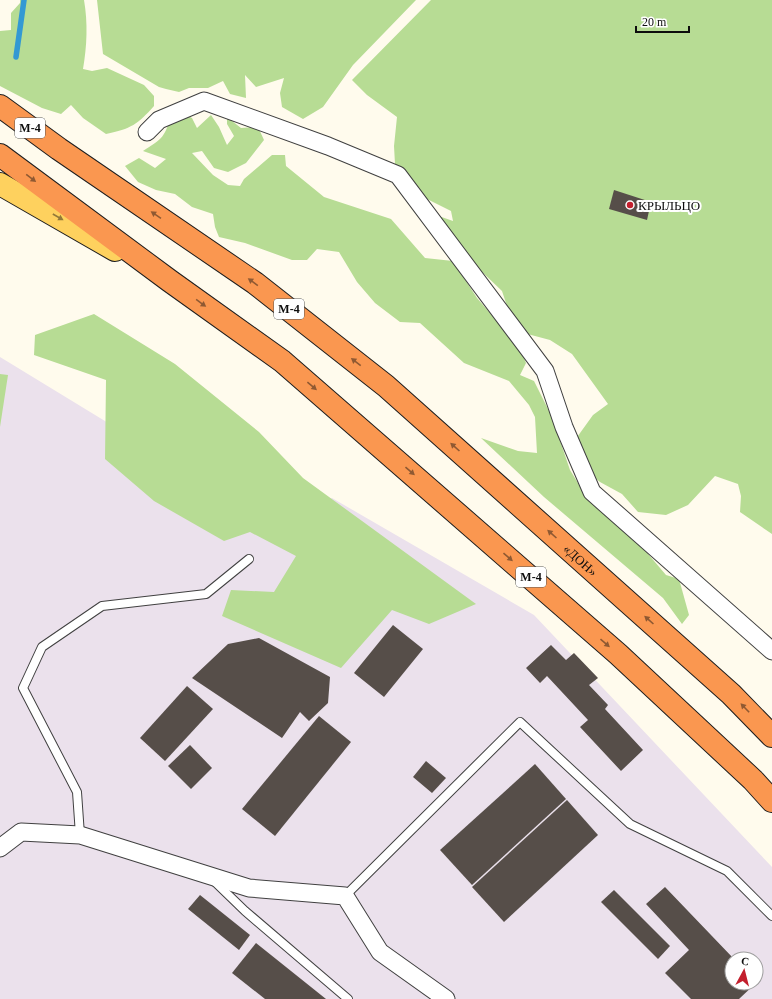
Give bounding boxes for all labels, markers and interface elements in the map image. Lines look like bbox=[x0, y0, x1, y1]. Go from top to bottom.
scale bar bbox=[636, 8, 689, 34]
text: 20 m bbox=[642, 15, 667, 29]
road number: M-4 bbox=[15, 118, 45, 138]
one-way arrow bbox=[26, 174, 37, 182]
place label: КРЫЛЬЦО bbox=[638, 198, 700, 213]
marker: КРЫЛЬЦО bbox=[625, 200, 635, 210]
one-way arrow bbox=[151, 211, 162, 219]
one-way arrow bbox=[52, 214, 64, 221]
one-way arrow bbox=[248, 278, 259, 286]
one-way arrow bbox=[196, 299, 207, 307]
road number: М-4 bbox=[274, 299, 304, 319]
one-way arrow bbox=[350, 357, 361, 366]
one-way arrow bbox=[306, 382, 317, 391]
one-way arrow bbox=[450, 442, 460, 452]
one-way arrow bbox=[405, 467, 415, 476]
one-way arrow bbox=[547, 529, 557, 538]
street label: «ДОН» bbox=[560, 541, 601, 579]
one-way arrow bbox=[502, 553, 513, 562]
road number: М-4 bbox=[516, 567, 546, 587]
one-way arrow bbox=[643, 616, 654, 625]
one-way arrow bbox=[600, 638, 610, 648]
one-way arrow bbox=[740, 703, 750, 713]
north arrow bbox=[724, 951, 764, 991]
text: С bbox=[741, 955, 750, 968]

